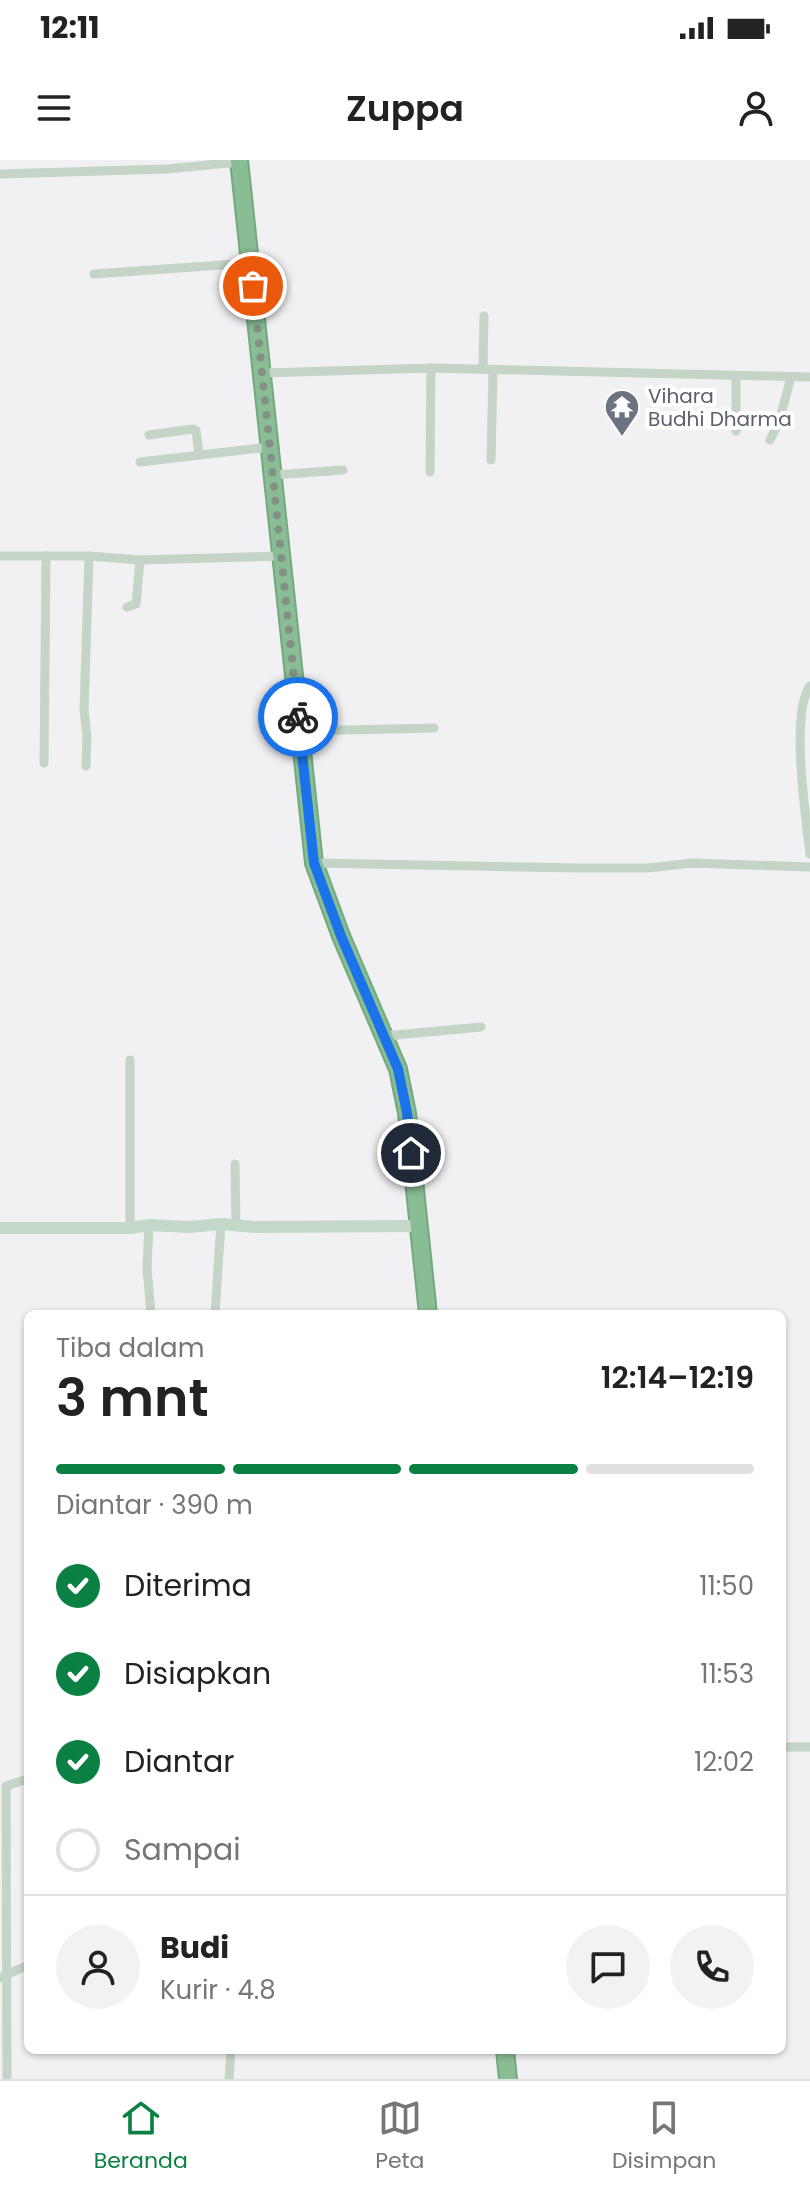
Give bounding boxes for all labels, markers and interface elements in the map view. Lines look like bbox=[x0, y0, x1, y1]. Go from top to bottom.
text: 12:11 bbox=[40, 6, 100, 49]
text: Zuppa bbox=[346, 83, 464, 134]
icon: menu bbox=[32, 86, 76, 130]
icon: person bbox=[734, 86, 778, 130]
pin bbox=[219, 252, 287, 320]
icon: bag bbox=[231, 264, 275, 308]
place label: Vihara Budhi Dharma bbox=[648, 382, 792, 433]
temple icon: Vihara Budhi Dharma bbox=[603, 388, 641, 438]
courier bbox=[258, 677, 338, 757]
icon: bike bbox=[276, 695, 320, 739]
pin bbox=[377, 1119, 445, 1187]
icon: home bbox=[389, 1131, 433, 1175]
text: Tiba dalam bbox=[56, 1330, 204, 1366]
text: 12:14–12:19 bbox=[601, 1356, 754, 1399]
text: 3 mnt bbox=[56, 1361, 209, 1434]
text: Diantar · 390 m bbox=[56, 1487, 253, 1523]
icon: check bbox=[56, 1564, 100, 1608]
text: Diterima bbox=[124, 1564, 252, 1607]
text: 11:50 bbox=[699, 1568, 754, 1604]
icon: check bbox=[56, 1652, 100, 1696]
text: Disiapkan bbox=[124, 1652, 271, 1695]
text: 11:53 bbox=[700, 1656, 754, 1692]
icon: check bbox=[56, 1740, 100, 1784]
text: Diantar bbox=[124, 1740, 234, 1783]
text: 12:02 bbox=[694, 1744, 754, 1780]
text: Sampai bbox=[124, 1828, 241, 1871]
button: person bbox=[56, 1925, 140, 2009]
button: chat bbox=[566, 1925, 650, 2009]
button: phone bbox=[670, 1925, 754, 2009]
text: Budi bbox=[160, 1926, 229, 1969]
text: Kurir · 4.8 bbox=[160, 1972, 276, 2008]
tab: Beranda bbox=[94, 2096, 188, 2177]
tab: Peta bbox=[375, 2096, 424, 2177]
tab: Disimpan bbox=[612, 2096, 716, 2177]

